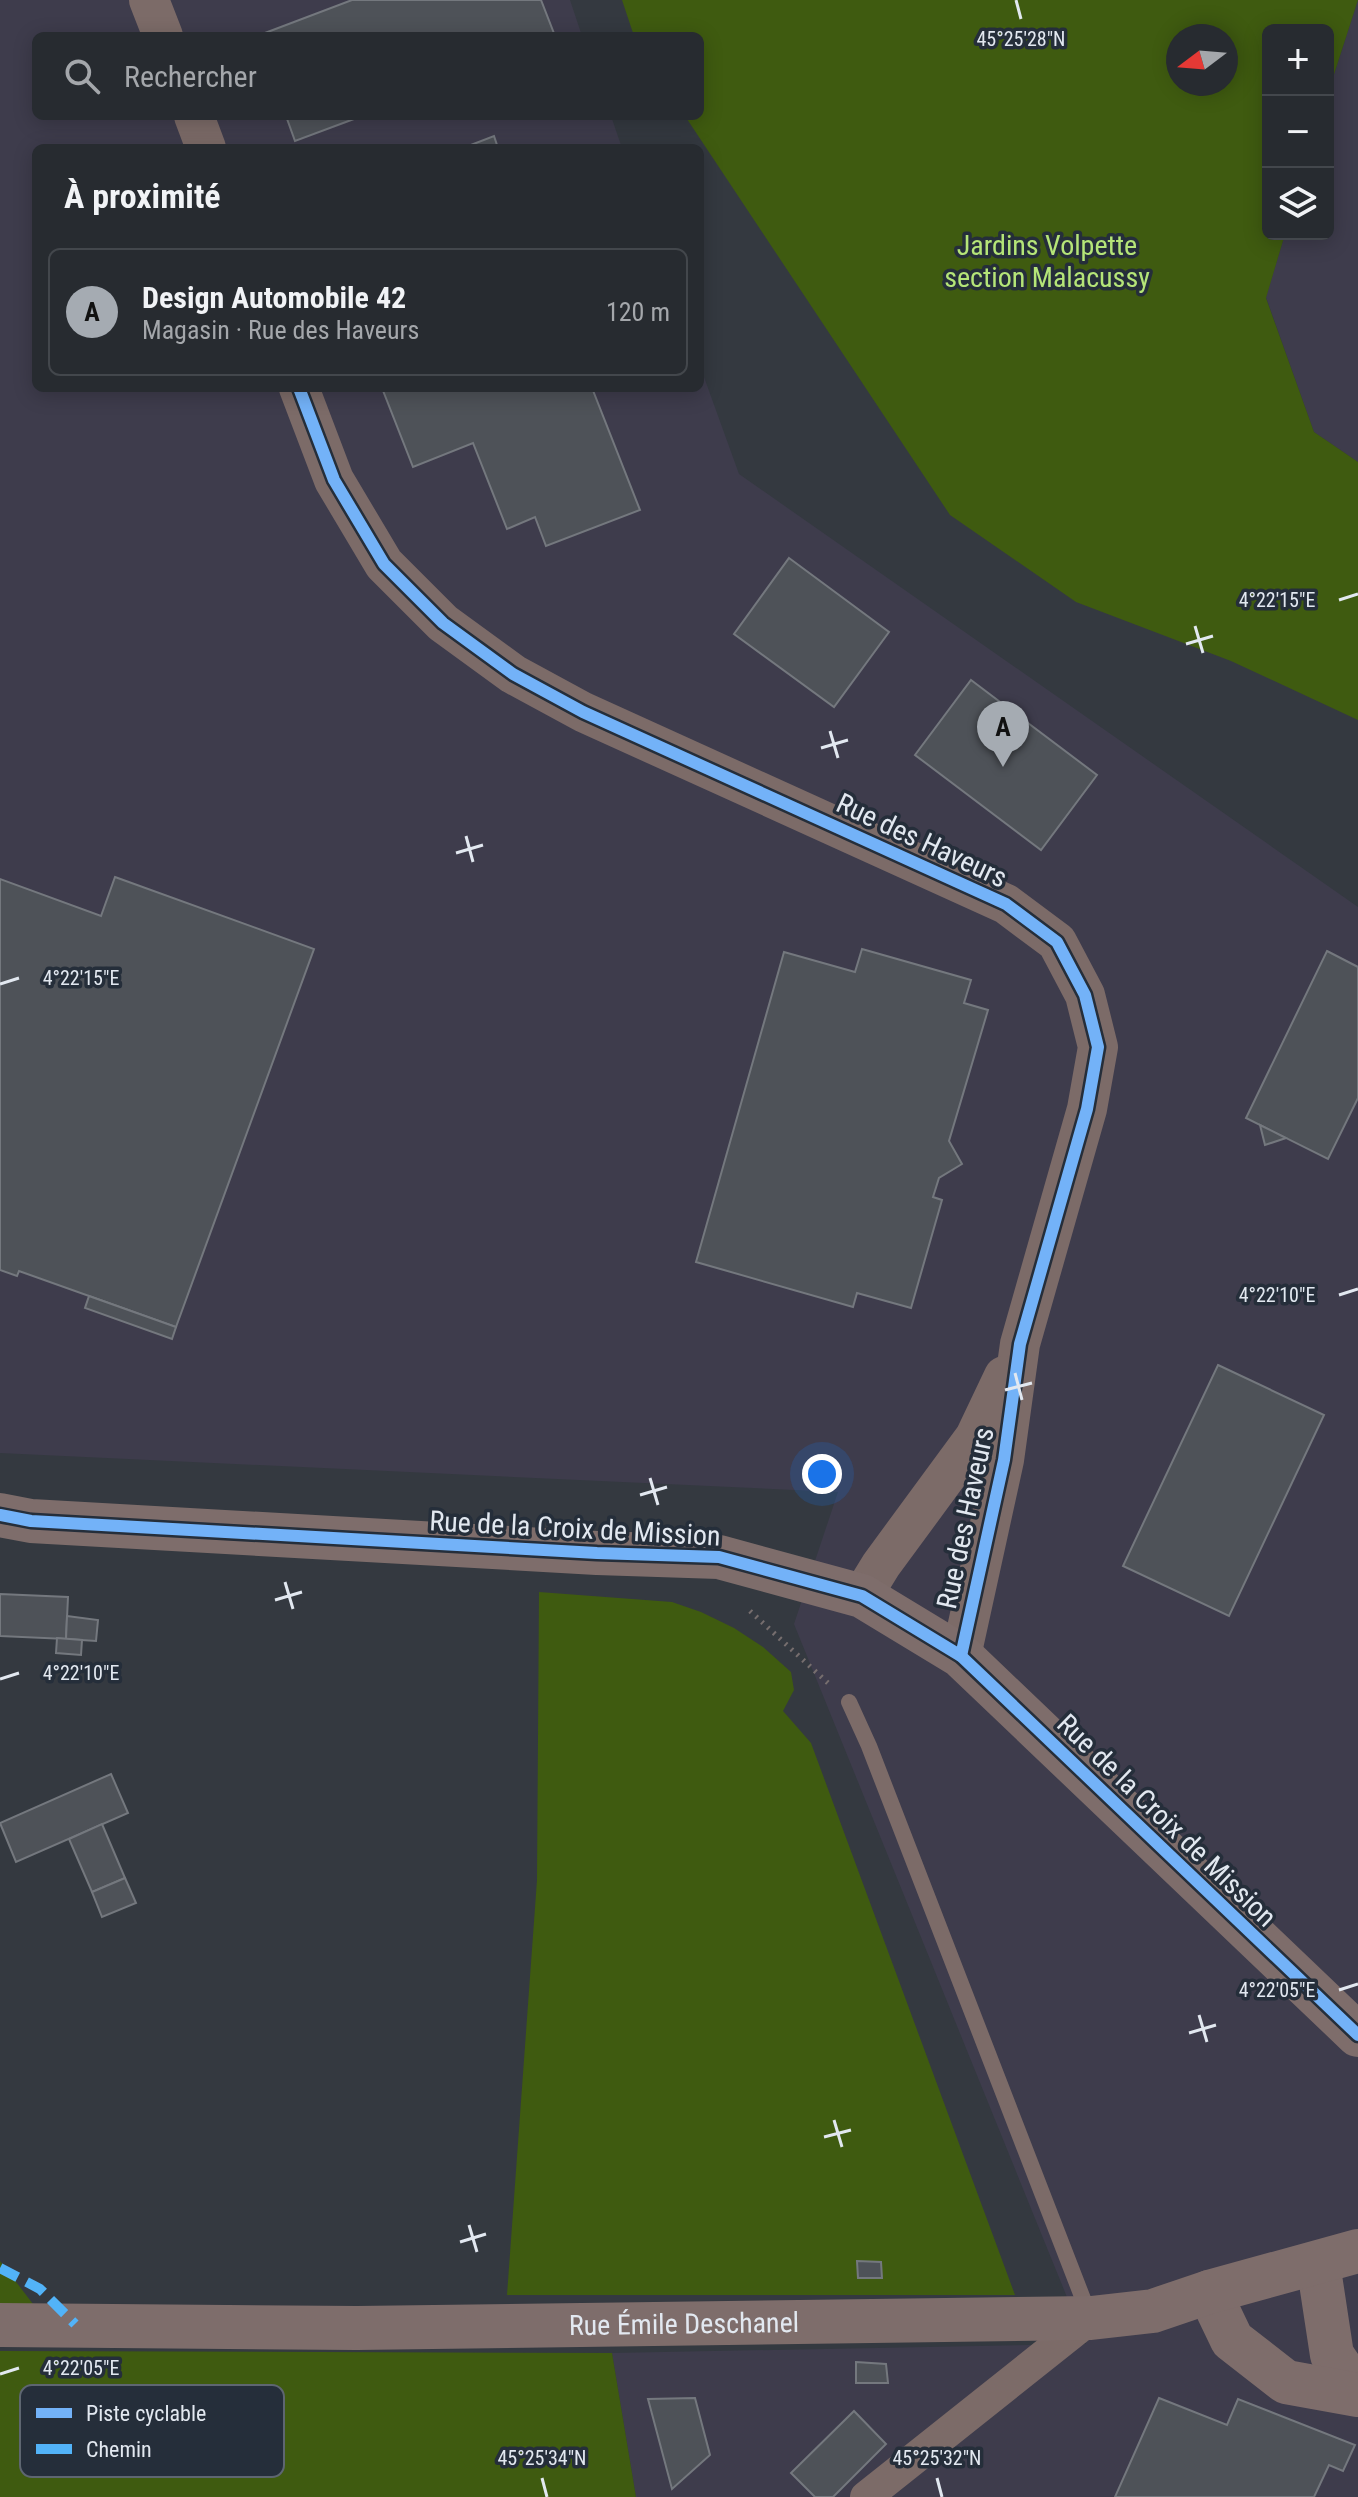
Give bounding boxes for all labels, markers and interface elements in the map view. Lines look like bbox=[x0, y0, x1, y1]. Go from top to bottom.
north arrow bbox=[1166, 24, 1238, 96]
map controls bbox=[1262, 24, 1334, 240]
button: + bbox=[1262, 24, 1334, 96]
text: 45°25'28"N bbox=[976, 27, 1066, 51]
search box bbox=[32, 32, 704, 120]
icon: search bbox=[60, 54, 104, 98]
text: Rechercher bbox=[124, 59, 257, 94]
button: − bbox=[1262, 96, 1334, 168]
button: layers bbox=[1262, 168, 1334, 240]
text: À proximité bbox=[64, 176, 221, 216]
park label: Jardins Volpette section Malacussy bbox=[944, 229, 1150, 294]
text: Design Automobile 42 bbox=[142, 280, 406, 315]
text: A bbox=[84, 297, 100, 327]
text: 120 m bbox=[606, 297, 670, 327]
text: Magasin · Rue des Haveurs bbox=[142, 315, 419, 345]
text: 4°22'15"E bbox=[1239, 588, 1315, 612]
pin: A bbox=[977, 701, 1029, 767]
street label: Rue des Haveurs bbox=[831, 787, 1012, 894]
text: 4°22'15"E bbox=[43, 966, 119, 990]
text: 4°22'10"E bbox=[1239, 1283, 1315, 1307]
street label: Rue des Haveurs bbox=[930, 1424, 1001, 1612]
your location bbox=[802, 1454, 842, 1494]
street label: Rue de la Croix de Mission bbox=[429, 1504, 721, 1553]
text: 4°22'10"E bbox=[43, 1661, 119, 1685]
street label: Rue de la Croix de Mission bbox=[1050, 1707, 1283, 1934]
text: 4°22'05"E bbox=[1239, 1978, 1315, 2002]
street label: Rue Émile Deschanel bbox=[569, 2306, 799, 2342]
text: 4°22'05"E bbox=[43, 2356, 119, 2380]
legend bbox=[20, 2385, 284, 2477]
text: Piste cyclable bbox=[86, 2401, 206, 2426]
text: Chemin bbox=[86, 2437, 152, 2462]
text: 45°25'34"N bbox=[497, 2446, 587, 2470]
text: 45°25'32"N bbox=[892, 2446, 982, 2470]

